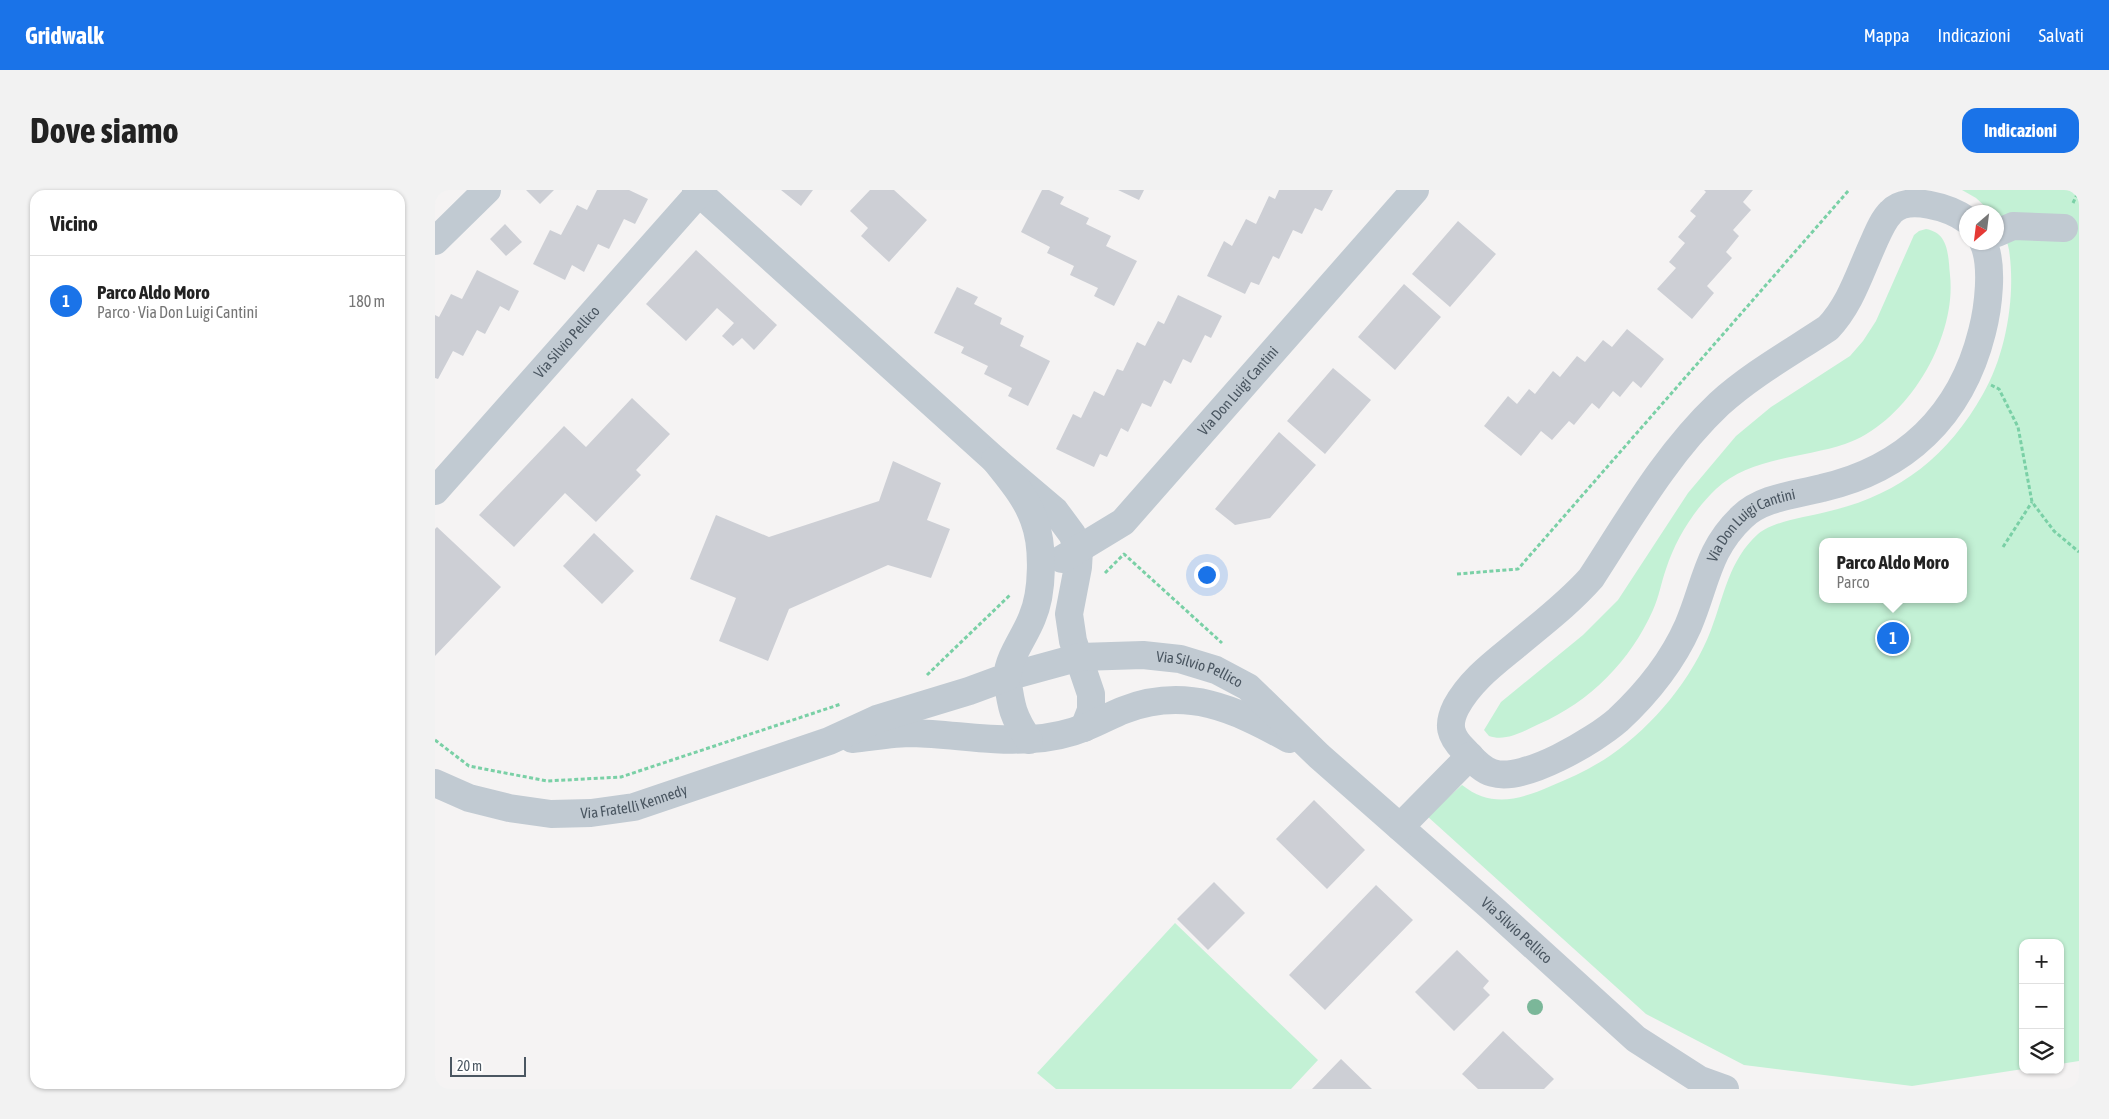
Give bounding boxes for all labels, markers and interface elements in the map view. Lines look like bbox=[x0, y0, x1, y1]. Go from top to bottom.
text: Gridwalk bbox=[25, 22, 104, 49]
text: Mappa bbox=[1864, 25, 1910, 46]
text: Indicazioni bbox=[1938, 25, 2011, 46]
text: Salvati bbox=[2039, 25, 2084, 46]
button: Indicazioni bbox=[1962, 108, 2079, 153]
text: Dove siamo bbox=[30, 110, 179, 150]
north arrow bbox=[1959, 205, 2004, 250]
text: Vicino bbox=[50, 211, 98, 235]
text: Parco Aldo Moro bbox=[97, 281, 210, 303]
text: 1 bbox=[62, 292, 70, 310]
text: 180 m bbox=[349, 292, 385, 310]
street label: Via Silvio Pellico bbox=[530, 302, 603, 381]
text: Parco · Via Don Luigi Cantini bbox=[97, 303, 258, 321]
street label: Via Don Luigi Cantini bbox=[1194, 343, 1282, 438]
street label: Via Don Luigi Cantini bbox=[1703, 485, 1797, 564]
popup bbox=[1819, 538, 1967, 603]
text: Parco Aldo Moro bbox=[1837, 551, 1949, 573]
your location bbox=[1194, 562, 1220, 588]
text: Parco bbox=[1837, 573, 1870, 591]
pin: 1 bbox=[1877, 619, 1909, 657]
street label: Via Silvio Pellico bbox=[1156, 647, 1246, 691]
street label: Via Fratelli Kennedy bbox=[580, 781, 689, 821]
street label: Via Silvio Pellico bbox=[1478, 893, 1556, 967]
map controls bbox=[2019, 939, 2064, 1074]
button: + bbox=[2019, 939, 2064, 984]
button: − bbox=[2019, 984, 2064, 1029]
button: layers bbox=[2019, 1029, 2064, 1074]
scale bar bbox=[450, 1054, 526, 1077]
text: 20 m bbox=[457, 1058, 482, 1074]

